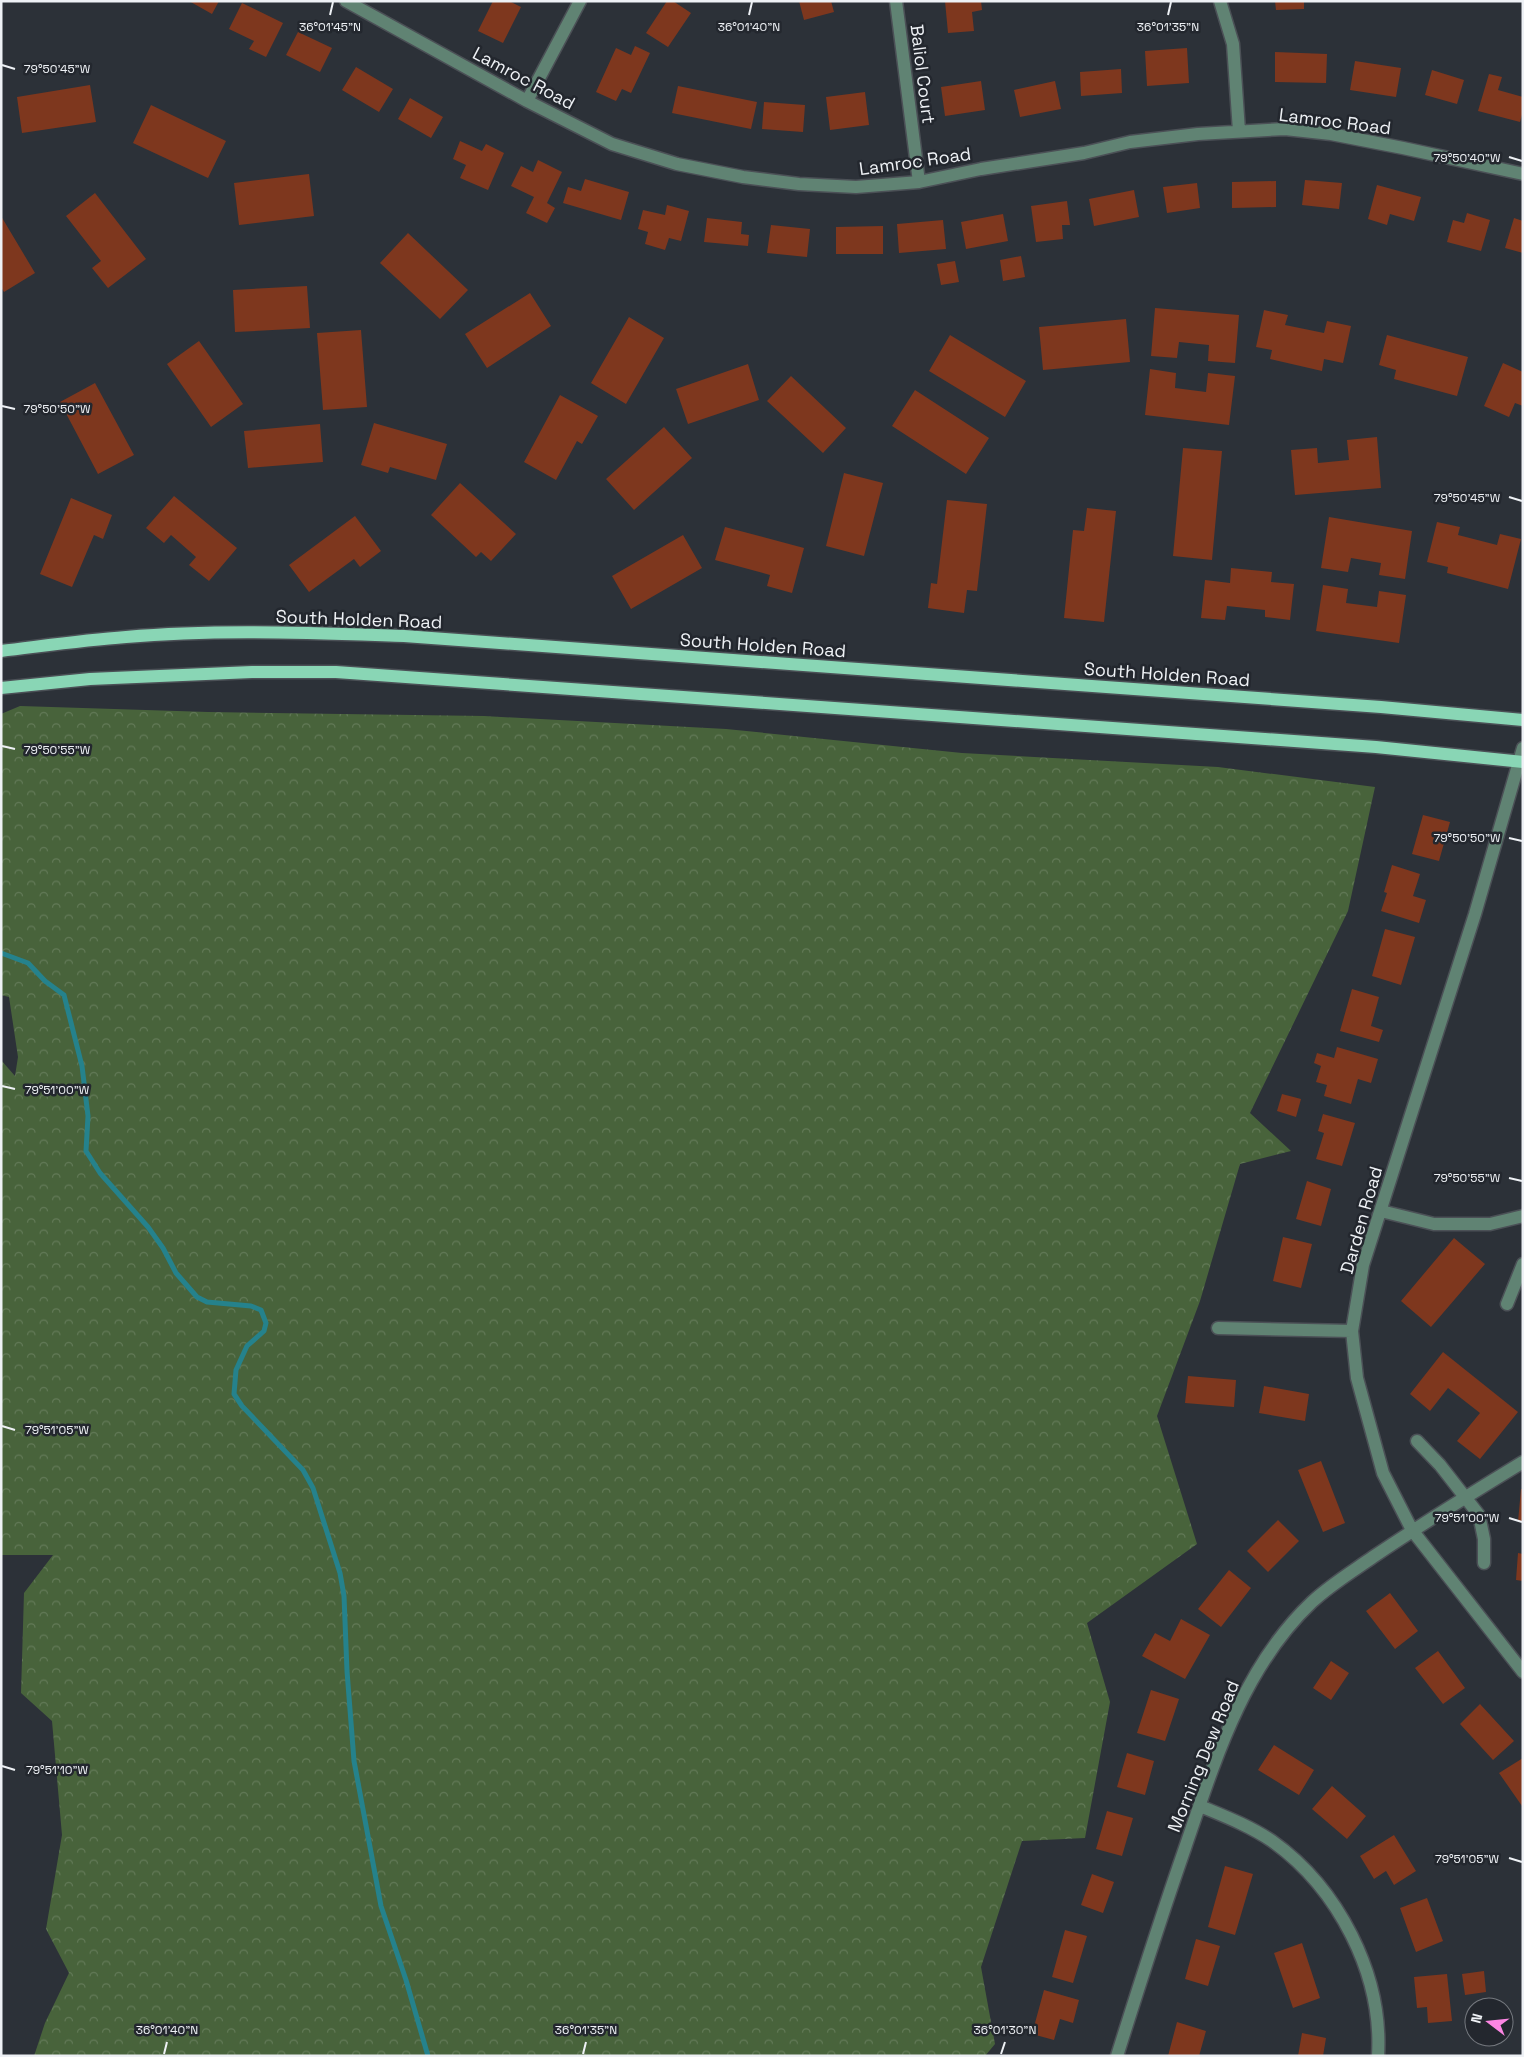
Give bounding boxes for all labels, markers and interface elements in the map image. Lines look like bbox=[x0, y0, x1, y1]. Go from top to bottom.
text: 36°01'45"N bbox=[299, 19, 361, 35]
text: 36°01'40"N bbox=[718, 19, 780, 35]
text: 36°01'35"N bbox=[1137, 19, 1199, 35]
street label: Baliol Court bbox=[905, 23, 941, 125]
street label: Lamroc Road bbox=[469, 41, 579, 115]
text: 79°50'45"W bbox=[24, 61, 91, 77]
street label: Lamroc Road bbox=[1278, 103, 1392, 139]
street label: Lamroc Road bbox=[858, 142, 972, 180]
text: 79°50'40"W bbox=[1434, 150, 1501, 166]
text: 79°50'50"W bbox=[23, 401, 91, 417]
text: 79°50'45"W bbox=[1434, 490, 1501, 506]
street label: South Holden Road bbox=[275, 605, 443, 633]
street label: South Holden Road bbox=[679, 628, 847, 662]
street label: South Holden Road bbox=[1083, 657, 1251, 691]
text: 79°50'55"W bbox=[24, 742, 91, 758]
text: 79°50'50"W bbox=[1433, 830, 1501, 846]
text: 79°51'00"W bbox=[25, 1082, 90, 1098]
street label: Darden Road bbox=[1335, 1164, 1387, 1276]
text: 79°50'55"W bbox=[1434, 1170, 1501, 1186]
text: 79°51'05"W bbox=[25, 1422, 90, 1438]
text: 79°51'00"W bbox=[1435, 1510, 1500, 1526]
street label: Morning Dew Road bbox=[1162, 1677, 1244, 1835]
text: 79°51'10"W bbox=[26, 1762, 89, 1778]
text: 79°51'05"W bbox=[1435, 1851, 1500, 1867]
north arrow bbox=[1464, 1997, 1514, 2047]
text: N bbox=[1467, 2011, 1486, 2025]
text: 36°01'40"N bbox=[136, 2022, 198, 2038]
text: 36°01'35"N bbox=[555, 2022, 617, 2038]
text: 36°01'30"N bbox=[974, 2022, 1036, 2038]

